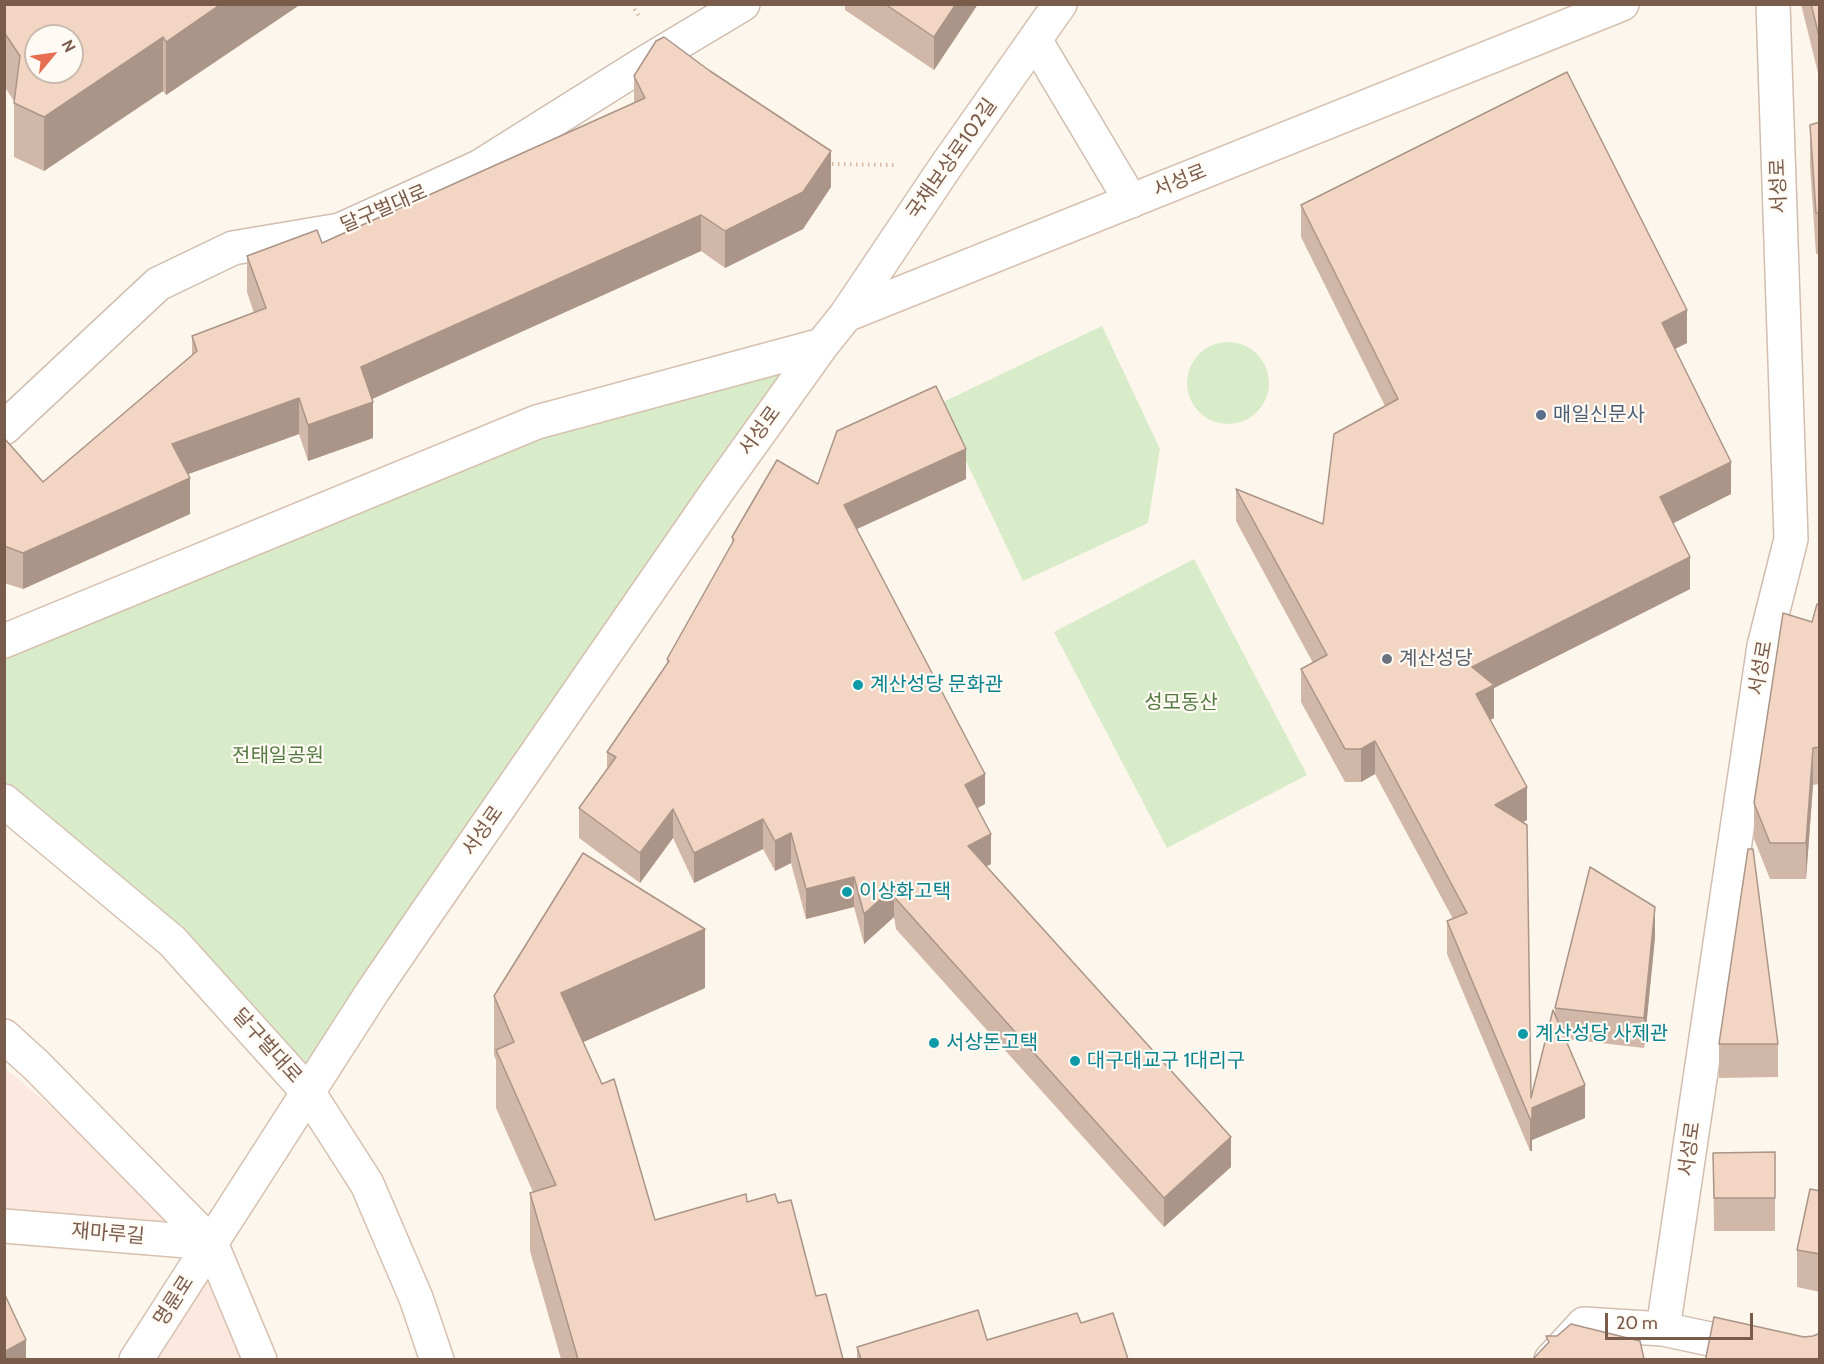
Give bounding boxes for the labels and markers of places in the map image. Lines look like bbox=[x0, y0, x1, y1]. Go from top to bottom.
place label: 매일신문사 bbox=[1553, 403, 1645, 427]
marker: 매일신문사 bbox=[1534, 408, 1548, 422]
place label: 계산성당 bbox=[1399, 647, 1473, 671]
marker: 계산성당 bbox=[1380, 652, 1394, 666]
place label: 계산성당 문화관 bbox=[870, 673, 1003, 697]
marker: 계산성당 문화관 bbox=[851, 678, 865, 692]
place label: 이상화고택 bbox=[859, 880, 951, 904]
marker: 이상화고택 bbox=[840, 885, 854, 899]
place label: 계산성당 사제관 bbox=[1535, 1022, 1668, 1046]
marker: 계산성당 사제관 bbox=[1516, 1027, 1530, 1041]
place label: 서상돈고택 bbox=[946, 1031, 1038, 1055]
marker: 서상돈고택 bbox=[927, 1036, 941, 1050]
place label: 대구대교구 1대리구 bbox=[1087, 1049, 1245, 1073]
marker: 대구대교구 1대리구 bbox=[1068, 1054, 1082, 1068]

